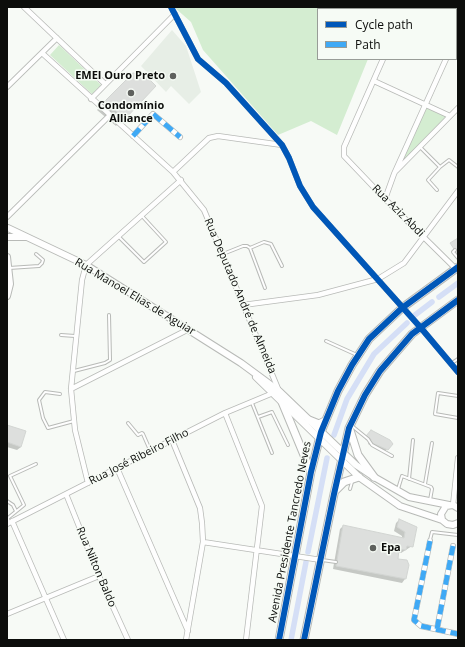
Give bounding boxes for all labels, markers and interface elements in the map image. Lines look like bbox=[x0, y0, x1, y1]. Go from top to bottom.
legend bbox=[317, 8, 457, 60]
text: Cycle path bbox=[355, 16, 413, 33]
text: Path bbox=[355, 36, 381, 53]
place label: EMEI Ouro Preto bbox=[75, 69, 165, 83]
marker: EMEI Ouro Preto bbox=[168, 71, 178, 81]
marker: Condomínio Alliance bbox=[126, 88, 136, 98]
place label: Condomínio Alliance bbox=[98, 99, 164, 125]
street label: Rua Aziz Abdi bbox=[369, 182, 427, 240]
street label: Rua Deputado André de Almeida bbox=[201, 216, 279, 376]
street label: Rua Manoel Elias de Aguiar bbox=[72, 256, 198, 338]
street label: Rua José Ribeiro Filho bbox=[87, 426, 191, 488]
street label: Avenida Presidente Tancredo Neves bbox=[266, 440, 314, 624]
street label: Rua Nilton Baldo bbox=[73, 525, 119, 609]
place label: Epa bbox=[381, 541, 401, 555]
marker: Epa bbox=[368, 543, 378, 553]

